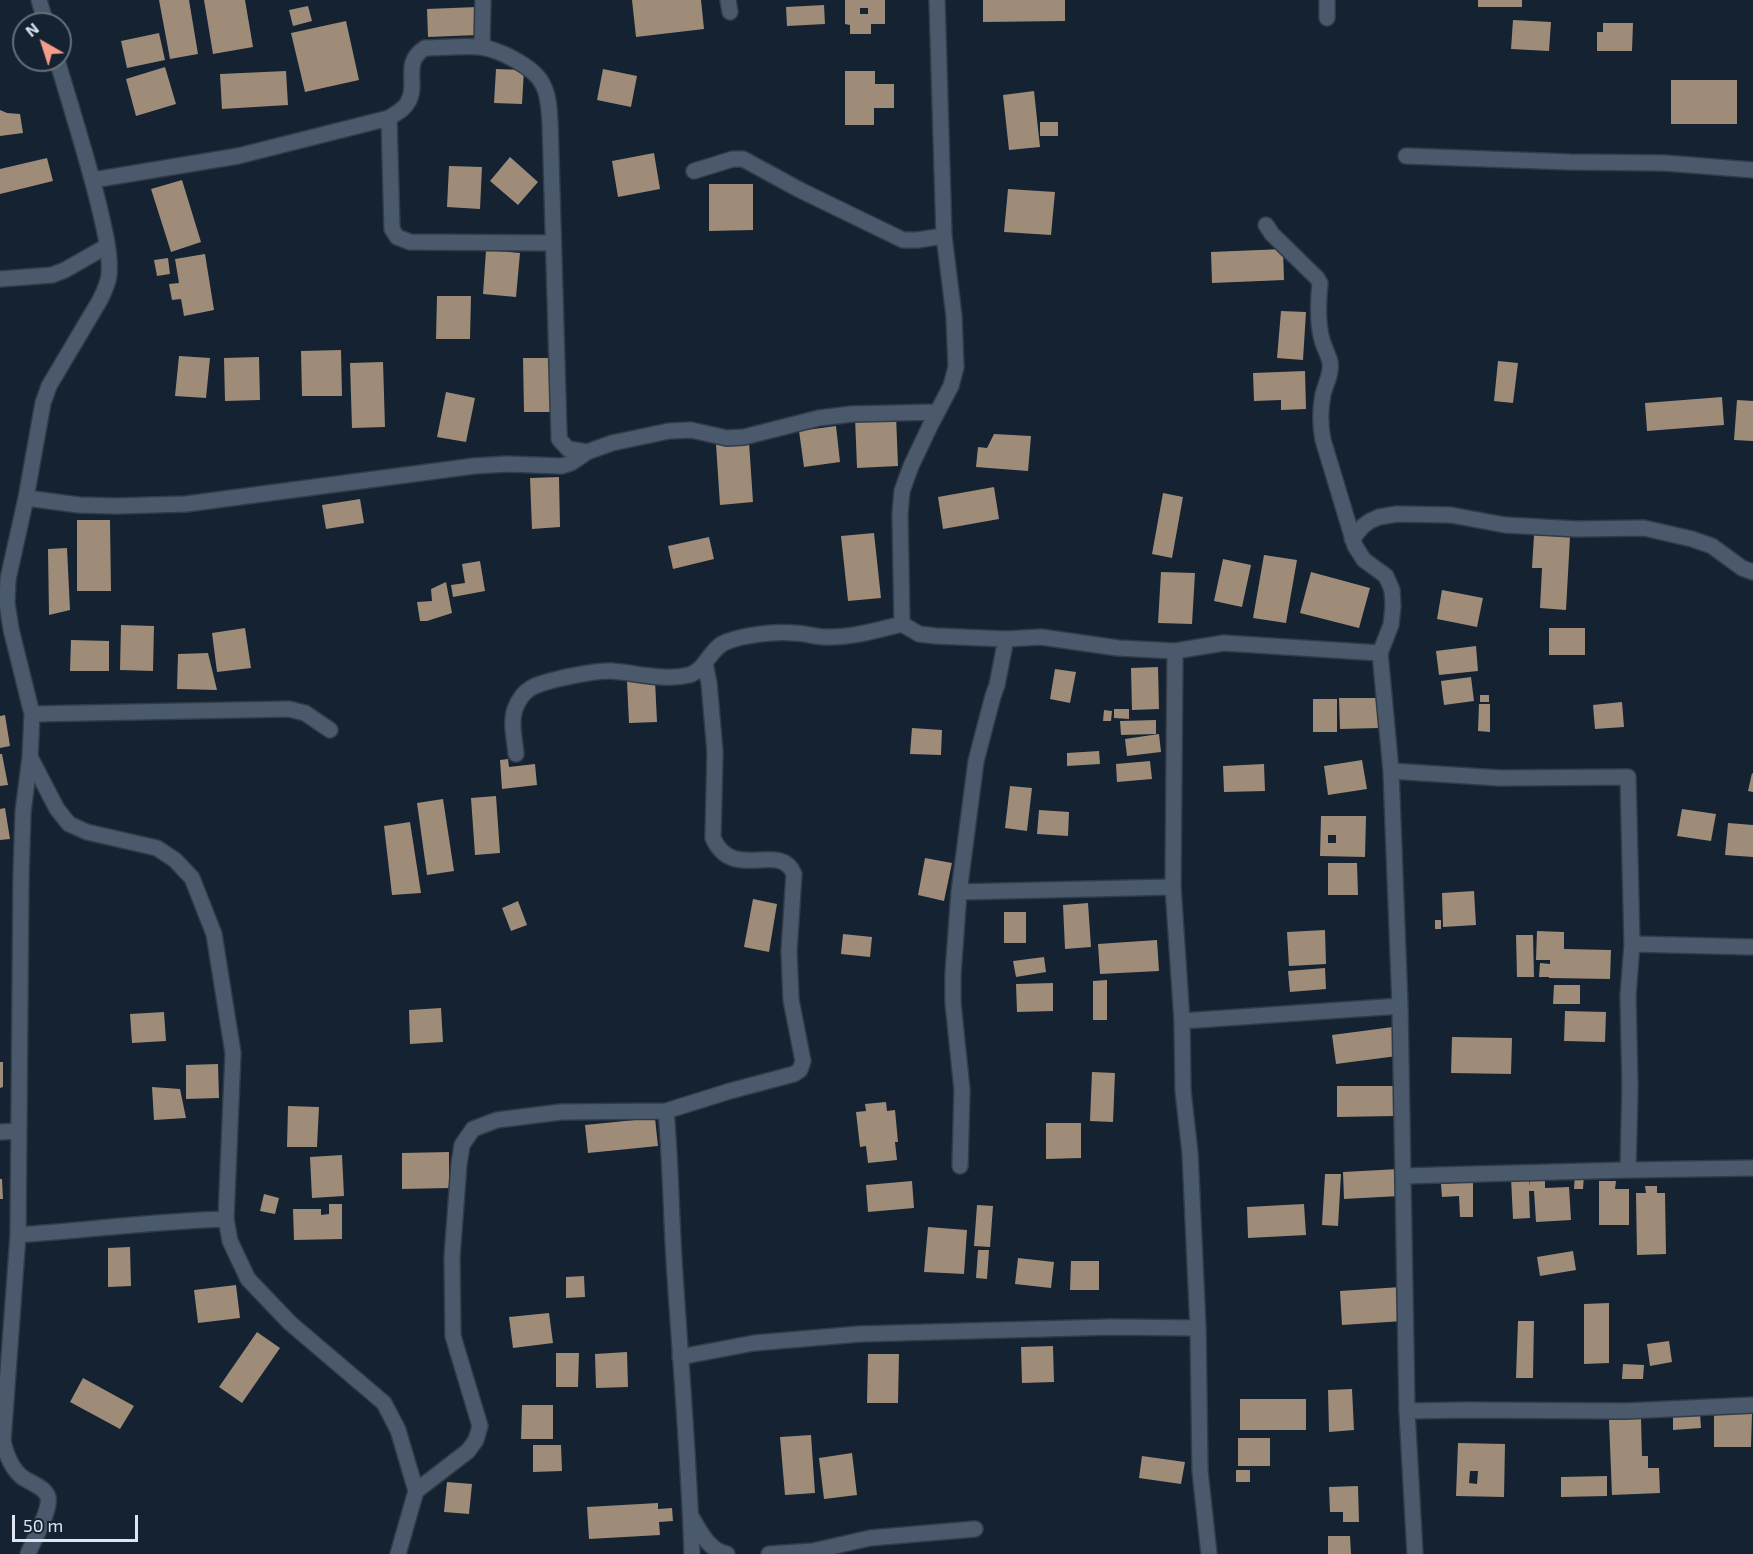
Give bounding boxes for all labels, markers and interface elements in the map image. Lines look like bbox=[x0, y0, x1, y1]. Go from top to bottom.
north arrow bbox=[12, 12, 72, 72]
text: N bbox=[21, 18, 42, 40]
scale bar bbox=[15, 1503, 141, 1541]
text: 50 m bbox=[23, 1514, 63, 1536]

